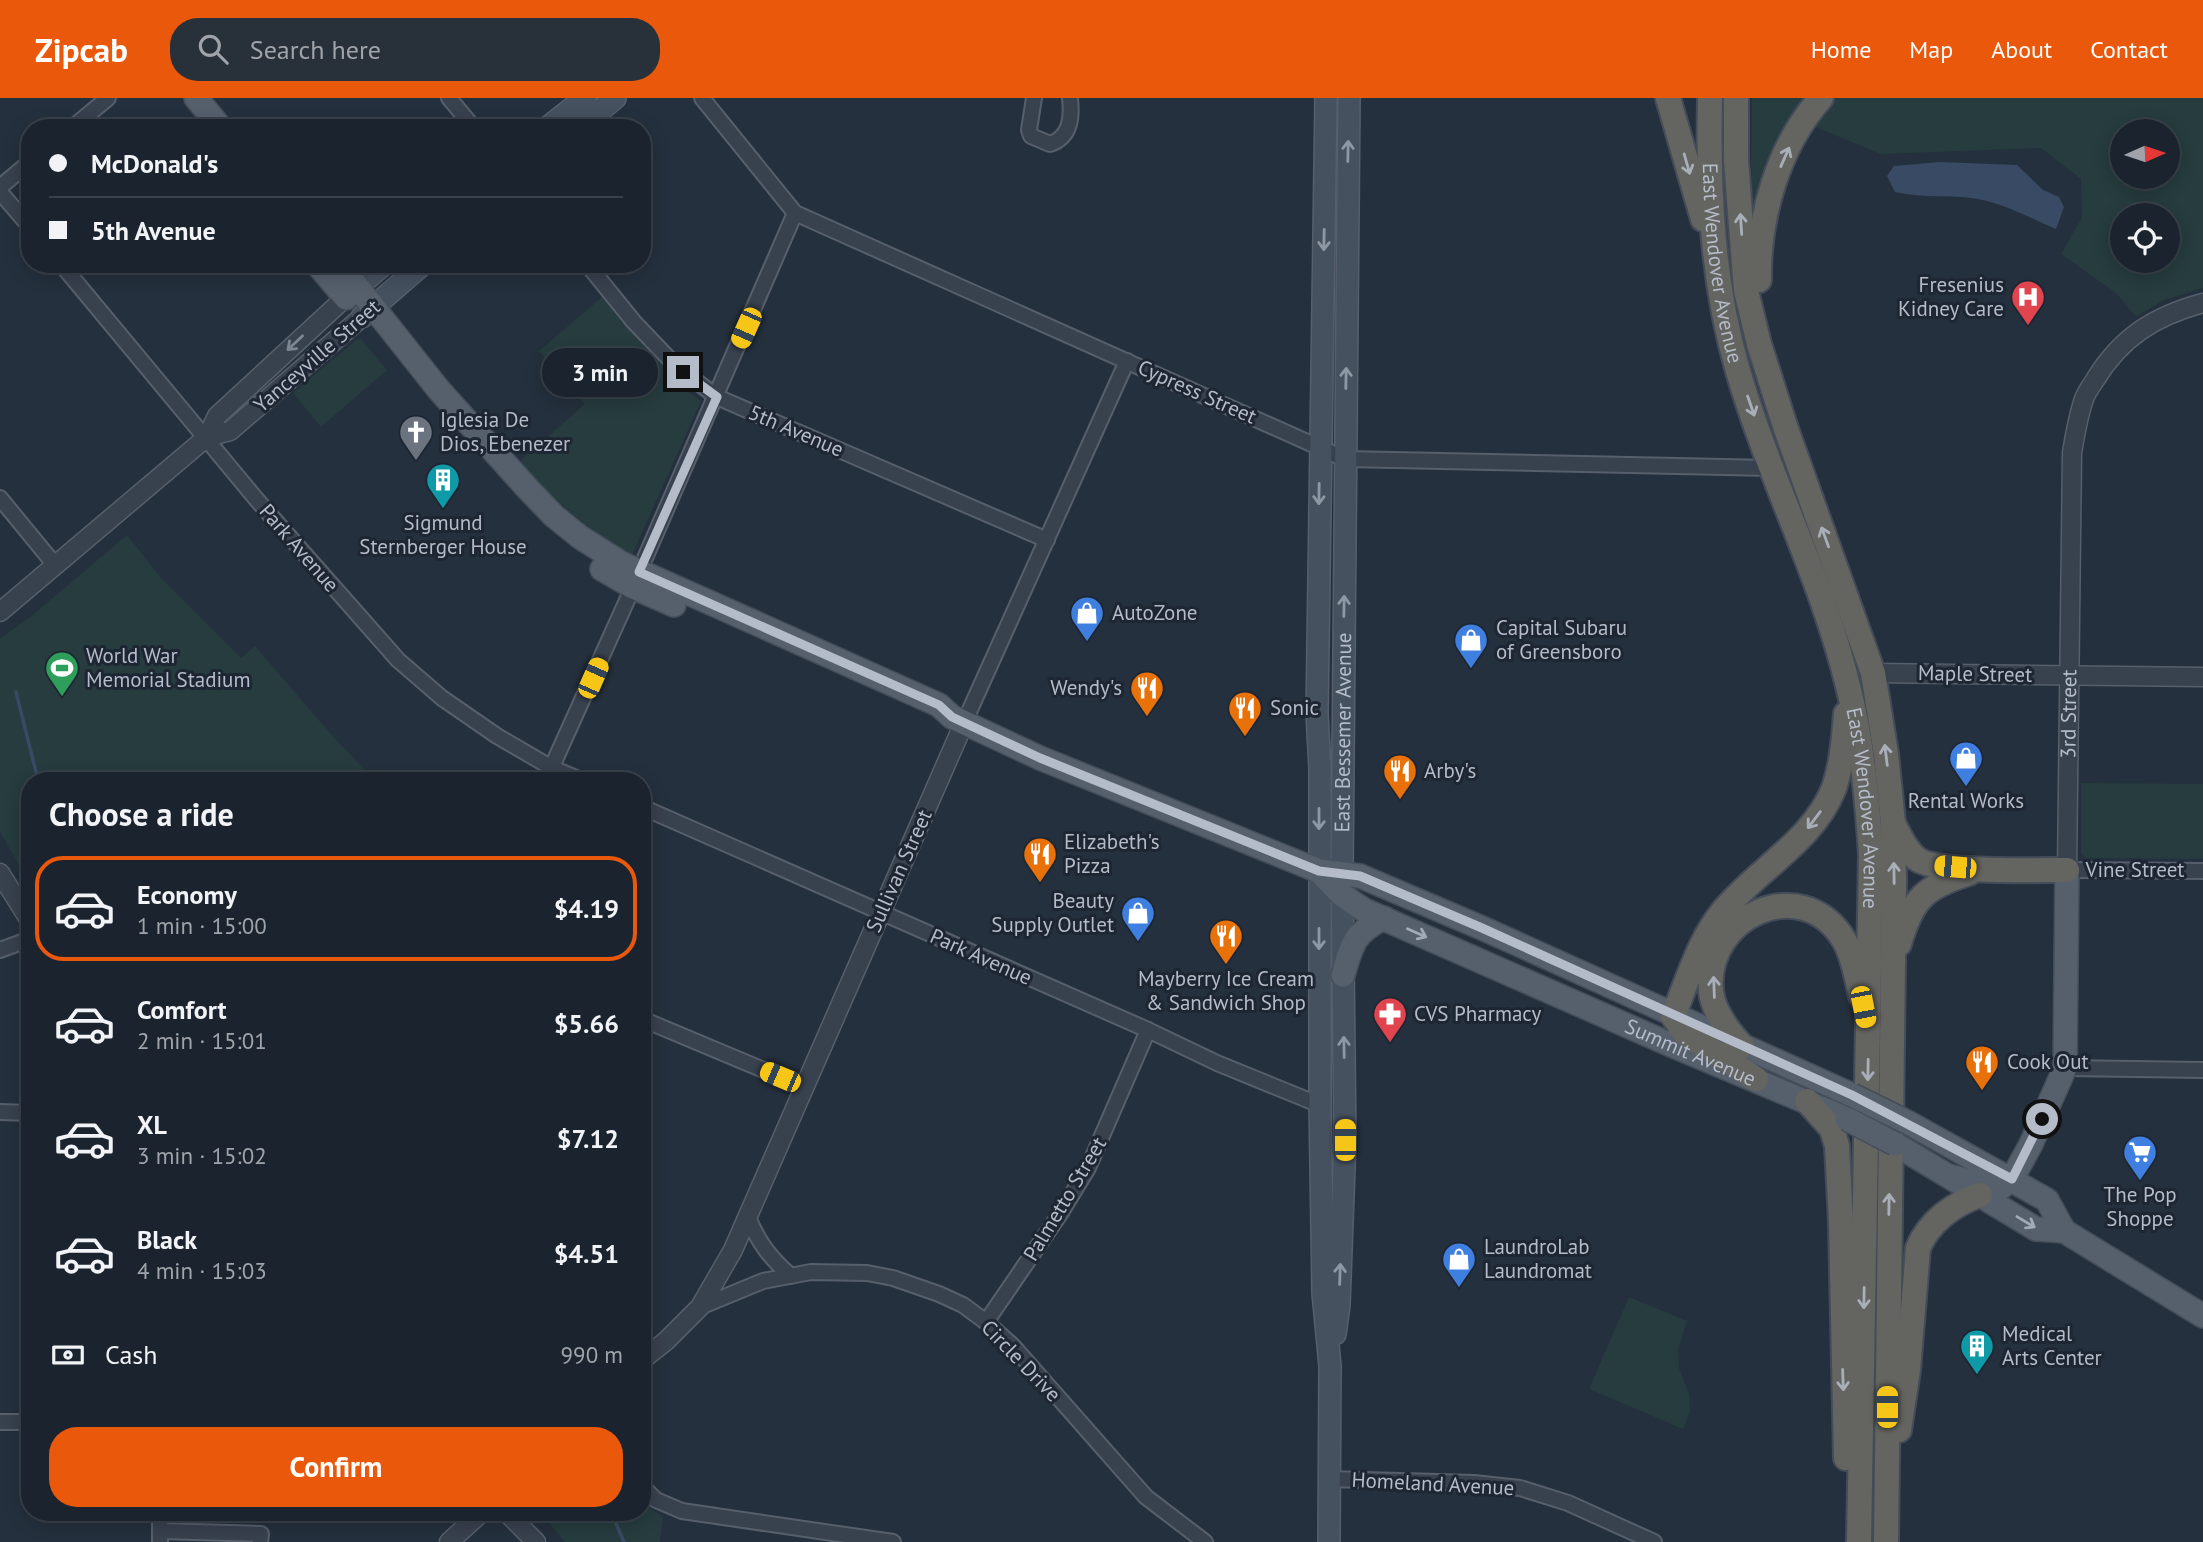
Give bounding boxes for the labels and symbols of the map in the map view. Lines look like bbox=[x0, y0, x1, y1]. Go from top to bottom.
north arrow bbox=[2110, 119, 2180, 189]
one-way arrow bbox=[1342, 140, 1355, 163]
one-way arrow bbox=[1779, 147, 1792, 169]
one-way arrow bbox=[1681, 152, 1694, 174]
street label: East Wendover Avenue bbox=[1697, 163, 1749, 366]
one-way arrow bbox=[1734, 213, 1747, 236]
one-way arrow bbox=[1317, 228, 1330, 251]
place label: Fresenius Kidney Care bbox=[1898, 271, 2004, 322]
hospital icon: Fresenius Kidney Care bbox=[2009, 278, 2047, 327]
street label: Yanceyville Street bbox=[248, 293, 386, 418]
car bbox=[728, 305, 765, 351]
one-way arrow bbox=[287, 335, 304, 352]
callout: 3 min bbox=[543, 348, 658, 396]
street label: Cypress Street bbox=[1134, 353, 1261, 430]
route end bbox=[667, 356, 699, 388]
one-way arrow bbox=[1339, 367, 1353, 390]
one-way arrow bbox=[1746, 395, 1758, 417]
street label: 5th Avenue bbox=[745, 398, 848, 463]
place label: Iglesia De Dios, Ebenezer bbox=[440, 406, 570, 457]
church icon: Iglesia De Dios, Ebenezer bbox=[397, 413, 435, 462]
building icon: Sigmund Sternberger House bbox=[424, 461, 462, 510]
one-way arrow bbox=[1313, 483, 1326, 506]
street label: Park Avenue bbox=[254, 498, 345, 597]
place label: Sigmund Sternberger House bbox=[359, 509, 527, 560]
one-way arrow bbox=[1818, 526, 1830, 548]
shop icon: AutoZone bbox=[1068, 594, 1106, 643]
one-way arrow bbox=[1338, 595, 1351, 618]
place label: AutoZone bbox=[1112, 599, 1198, 626]
place label: Capital Subaru of Greensboro bbox=[1496, 614, 1627, 665]
shop icon: Capital Subaru of Greensboro bbox=[1452, 621, 1490, 670]
street label: East Bessemer Avenue bbox=[1328, 632, 1357, 833]
place label: World War Memorial Stadium bbox=[86, 642, 251, 693]
sports icon: World War Memorial Stadium bbox=[43, 649, 81, 698]
car bbox=[575, 655, 612, 701]
street label: Maple Street bbox=[1918, 659, 2032, 688]
restaurant icon: Wendy's bbox=[1128, 669, 1166, 718]
street label: 3rd Street bbox=[2054, 669, 2082, 759]
place label: Wendy's bbox=[1050, 674, 1122, 701]
restaurant icon: Sonic bbox=[1226, 689, 1264, 738]
place label: Sonic bbox=[1270, 694, 1319, 721]
street label: East Wendover Avenue bbox=[1840, 705, 1885, 909]
shop icon: Rental Works bbox=[1947, 739, 1985, 788]
one-way arrow bbox=[1879, 744, 1892, 767]
restaurant icon: Arby's bbox=[1381, 752, 1419, 801]
place label: Arby's bbox=[1424, 757, 1476, 784]
place label: Rental Works bbox=[1908, 787, 2024, 814]
street label: Sullivan Street bbox=[859, 805, 938, 936]
one-way arrow bbox=[1313, 807, 1326, 830]
one-way arrow bbox=[1807, 811, 1822, 829]
place label: Elizabeth's Pizza bbox=[1064, 828, 1160, 879]
restaurant icon: Elizabeth's Pizza bbox=[1021, 835, 1059, 884]
car bbox=[1934, 855, 1977, 879]
street label: Vine Street bbox=[2085, 856, 2184, 883]
one-way arrow bbox=[1887, 862, 1901, 885]
place label: Beauty Supply Outlet bbox=[991, 887, 1114, 938]
shop icon: Beauty Supply Outlet bbox=[1119, 894, 1157, 943]
restaurant icon: Mayberry Ice Cream & Sandwich Shop bbox=[1207, 917, 1245, 966]
street label: Park Avenue bbox=[926, 922, 1036, 991]
one-way arrow bbox=[1312, 927, 1326, 950]
one-way arrow bbox=[1405, 927, 1427, 940]
place label: Mayberry Ice Cream & Sandwich Shop bbox=[1138, 965, 1314, 1016]
one-way arrow bbox=[1707, 976, 1720, 999]
car bbox=[1849, 984, 1878, 1030]
pharmacy icon: CVS Pharmacy bbox=[1371, 995, 1409, 1044]
place label: CVS Pharmacy bbox=[1414, 1000, 1542, 1027]
street label: Summit Avenue bbox=[1621, 1012, 1760, 1092]
one-way arrow bbox=[1337, 1036, 1351, 1059]
restaurant icon: Cook Out bbox=[1963, 1043, 2001, 1092]
place label: Cook Out bbox=[2007, 1048, 2089, 1075]
one-way arrow bbox=[1861, 1058, 1874, 1081]
car bbox=[757, 1059, 804, 1095]
route start bbox=[2026, 1103, 2058, 1135]
car bbox=[1335, 1119, 1356, 1161]
street label: Palmetto Street bbox=[1017, 1132, 1112, 1266]
supermarket icon: The Pop Shoppe bbox=[2121, 1133, 2159, 1182]
place label: The Pop Shoppe bbox=[2103, 1181, 2177, 1232]
one-way arrow bbox=[1882, 1193, 1896, 1216]
one-way arrow bbox=[2015, 1216, 2035, 1230]
place label: LaundroLab Laundromat bbox=[1484, 1233, 1592, 1284]
shop icon: LaundroLab Laundromat bbox=[1440, 1240, 1478, 1289]
one-way arrow bbox=[1334, 1263, 1347, 1286]
one-way arrow bbox=[1858, 1286, 1871, 1309]
street label: Circle Drive bbox=[976, 1314, 1067, 1407]
place label: Medical Arts Center bbox=[2002, 1320, 2102, 1371]
building icon: Medical Arts Center bbox=[1958, 1327, 1996, 1376]
one-way arrow bbox=[1837, 1368, 1850, 1391]
car bbox=[1877, 1386, 1898, 1428]
street label: Homeland Avenue bbox=[1351, 1466, 1515, 1501]

